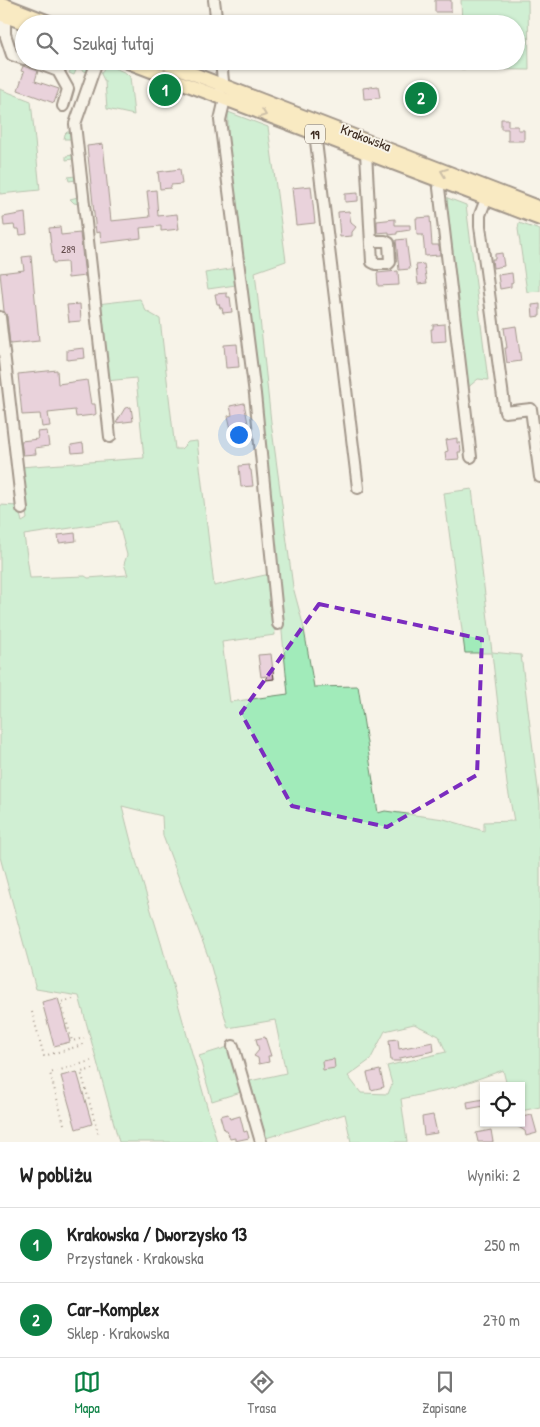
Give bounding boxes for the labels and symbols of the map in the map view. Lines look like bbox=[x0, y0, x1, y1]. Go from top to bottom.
pin: 1 bbox=[149, 71, 181, 109]
pin: 2 bbox=[405, 79, 437, 117]
one-way arrow bbox=[258, 108, 267, 118]
street label: Krakowska bbox=[338, 119, 395, 156]
road number: 19 bbox=[305, 125, 325, 144]
one-way arrow bbox=[441, 168, 449, 178]
house number: 289 bbox=[61, 242, 75, 256]
your location bbox=[226, 422, 252, 448]

